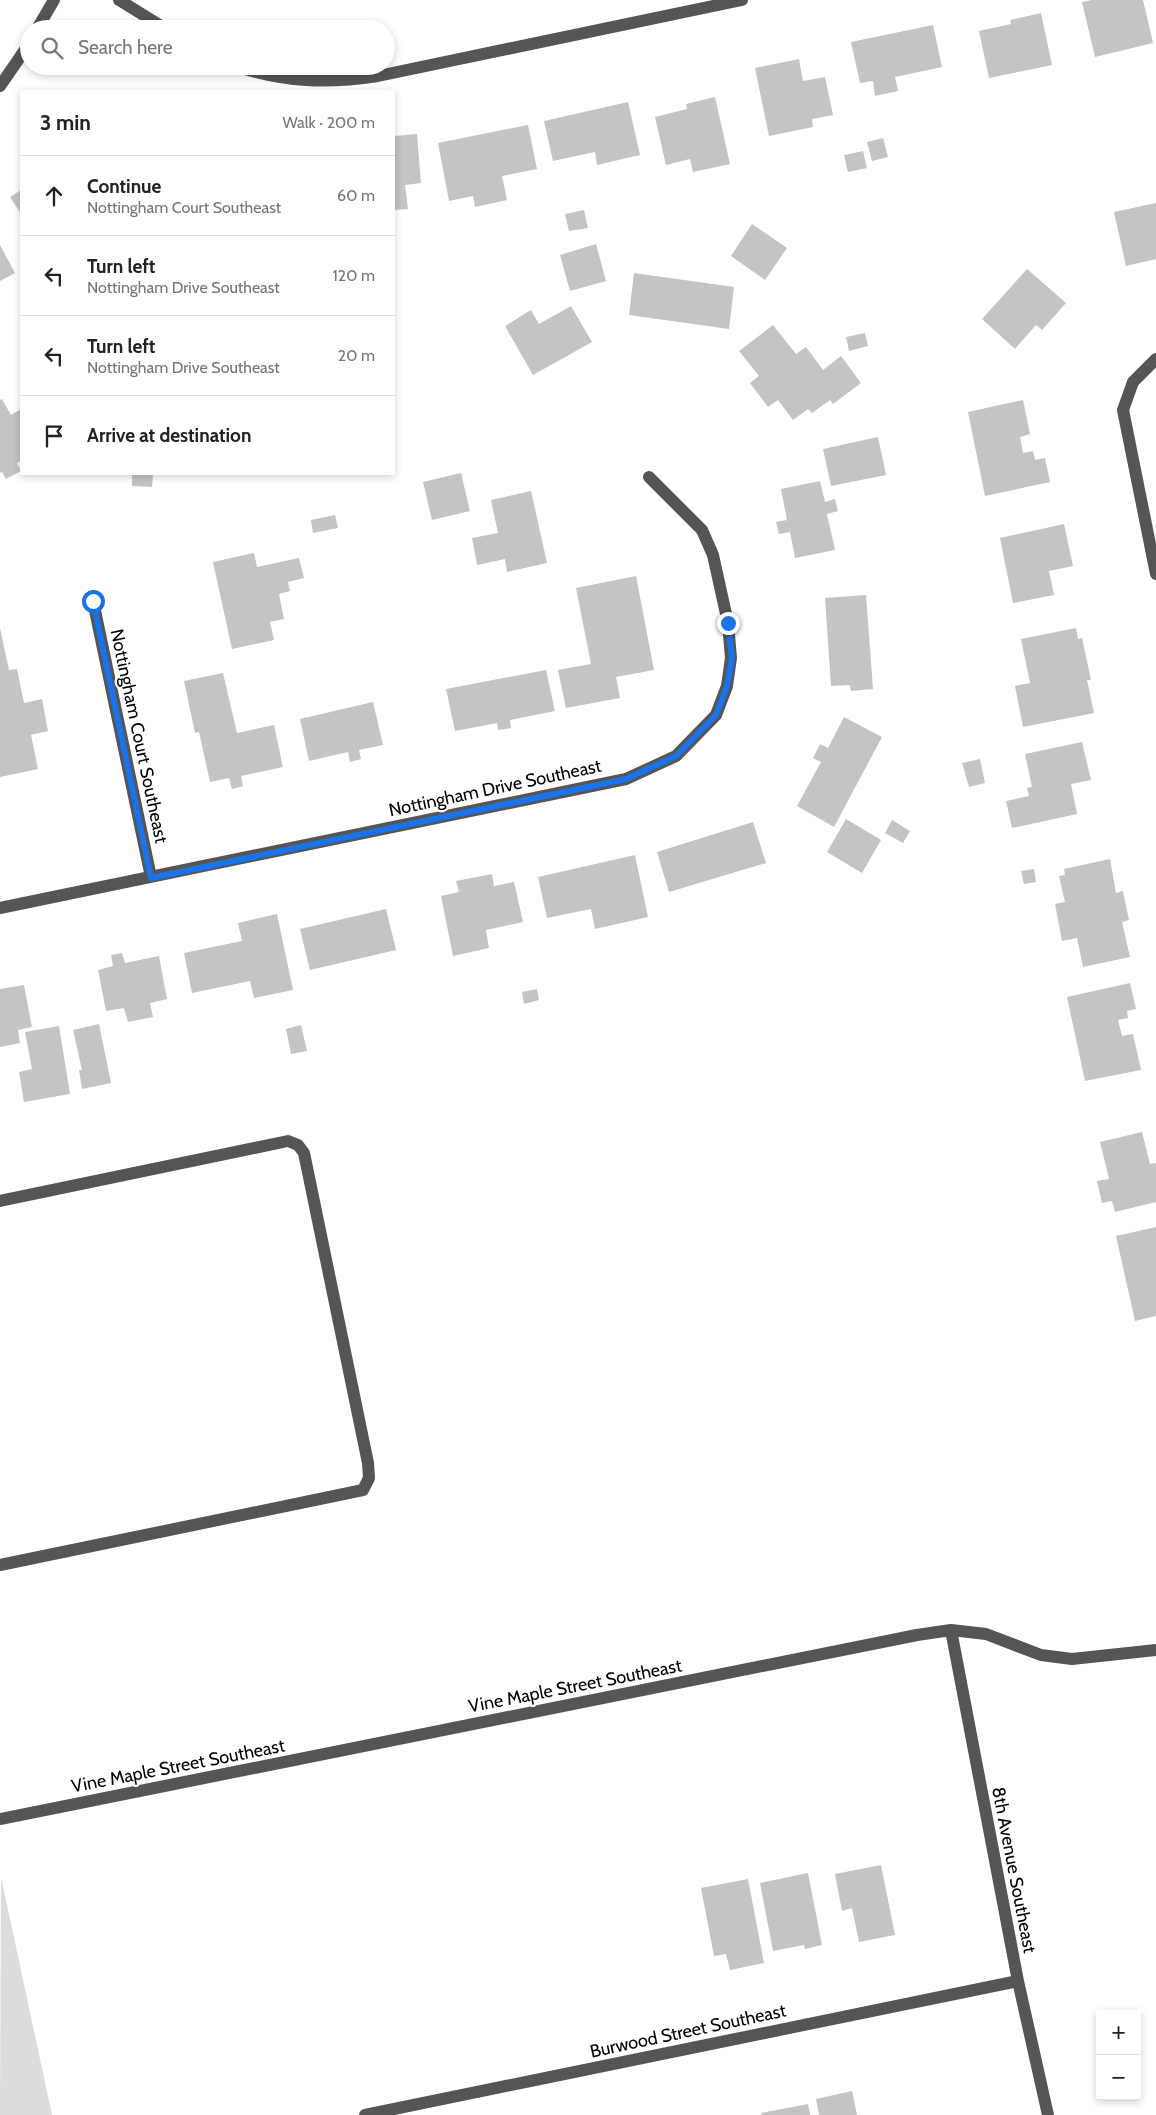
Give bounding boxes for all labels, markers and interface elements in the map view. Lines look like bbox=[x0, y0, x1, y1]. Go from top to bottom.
search box bbox=[20, 20, 395, 75]
icon: search bbox=[38, 34, 66, 62]
text: Search here bbox=[78, 36, 172, 59]
text: 3 min bbox=[40, 110, 91, 135]
text: Walk · 200 m bbox=[283, 113, 375, 132]
text: Continue bbox=[87, 175, 161, 198]
icon: ahead bbox=[40, 182, 68, 210]
text: 60 m bbox=[337, 186, 375, 205]
text: Nottingham Court Southeast bbox=[87, 198, 281, 217]
text: Turn left bbox=[87, 255, 155, 278]
icon: left bbox=[40, 262, 68, 290]
text: 120 m bbox=[333, 266, 375, 285]
text: Nottingham Drive Southeast bbox=[87, 278, 280, 297]
text: Turn left bbox=[87, 335, 155, 358]
icon: left bbox=[40, 342, 68, 370]
text: 20 m bbox=[338, 346, 375, 365]
text: Nottingham Drive Southeast bbox=[87, 358, 280, 377]
icon: arrive bbox=[40, 422, 68, 450]
text: Arrive at destination bbox=[87, 424, 251, 447]
route start bbox=[82, 590, 105, 613]
route end bbox=[717, 612, 740, 635]
street label: Nottingham Court Southeast bbox=[106, 627, 172, 845]
street label: Nottingham Drive Southeast bbox=[387, 755, 603, 821]
street label: Vine Maple Street Southeast bbox=[466, 1655, 684, 1717]
street label: Vine Maple Street Southeast bbox=[69, 1735, 287, 1797]
street label: 8th Avenue Southeast bbox=[987, 1785, 1041, 1955]
street label: Burwood Street Southeast bbox=[588, 1999, 788, 2063]
map controls bbox=[1096, 2010, 1141, 2100]
button: + bbox=[1096, 2010, 1141, 2055]
button: − bbox=[1096, 2055, 1141, 2100]

